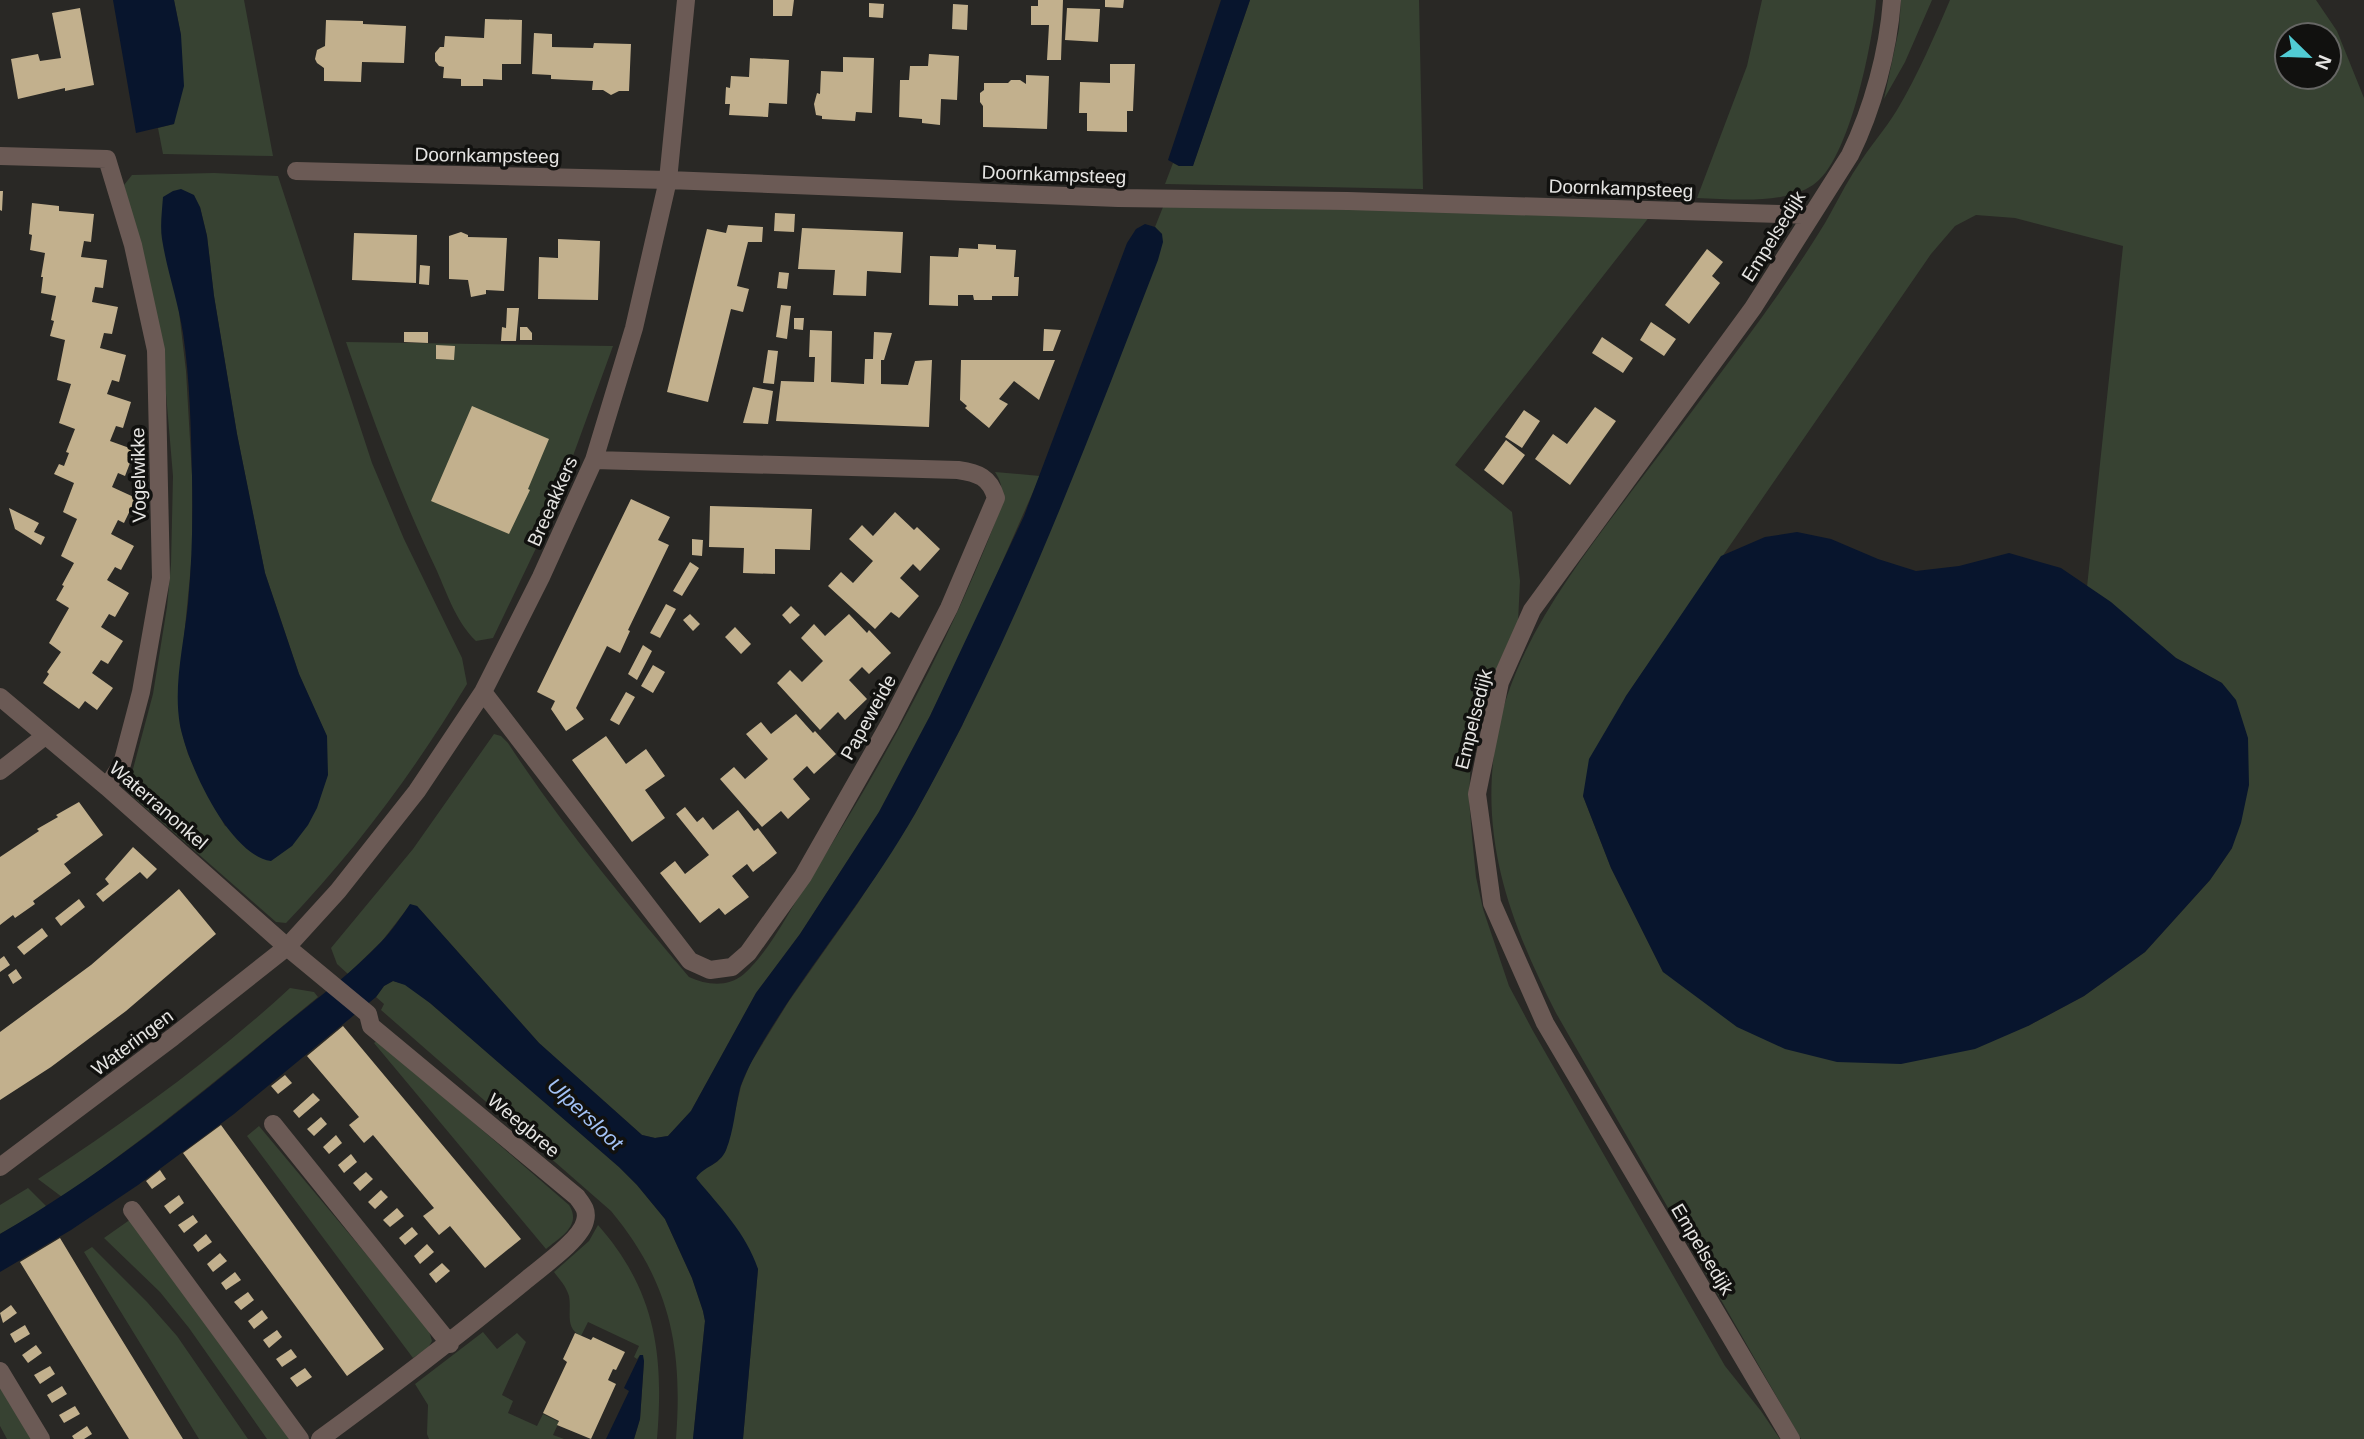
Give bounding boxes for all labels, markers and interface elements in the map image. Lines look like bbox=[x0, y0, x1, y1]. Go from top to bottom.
north arrow bbox=[2273, 21, 2343, 91]
text: N bbox=[2311, 52, 2336, 73]
street label: Doornkampsteeg bbox=[414, 144, 560, 167]
street label: Doornkampsteeg bbox=[981, 161, 1127, 188]
street label: Doornkampsteeg bbox=[1548, 175, 1694, 202]
street label: Empelsedijk bbox=[1737, 187, 1810, 285]
street label: Vogelwikke bbox=[127, 427, 150, 523]
street label: Breeakkers bbox=[523, 453, 582, 549]
street label: Empelsedijk bbox=[1451, 666, 1496, 771]
street label: Papeweide bbox=[836, 671, 900, 763]
street label: Waterranonkel bbox=[105, 757, 212, 854]
street label: Wateringen bbox=[87, 1005, 177, 1080]
water label: Ulpersloot bbox=[543, 1073, 629, 1155]
street label: Weegbree bbox=[483, 1089, 564, 1161]
street label: Empelsedijk bbox=[1667, 1200, 1738, 1299]

